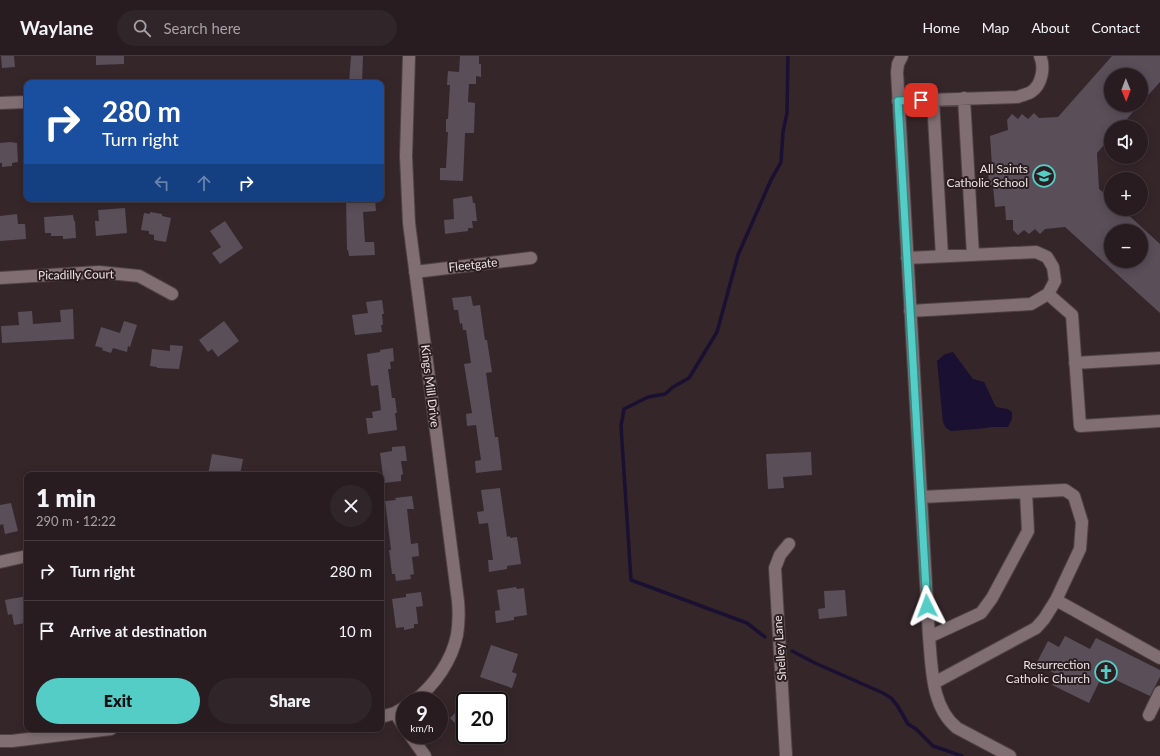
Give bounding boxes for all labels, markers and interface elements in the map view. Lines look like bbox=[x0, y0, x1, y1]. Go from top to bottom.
search box bbox=[117, 10, 397, 46]
text: Waylane bbox=[20, 16, 93, 39]
icon: search bbox=[131, 17, 153, 39]
text: Search here bbox=[163, 19, 241, 37]
text: Home bbox=[922, 19, 960, 36]
text: Map bbox=[982, 19, 1009, 36]
text: About bbox=[1031, 19, 1069, 36]
text: Contact bbox=[1091, 19, 1140, 36]
north arrow bbox=[1104, 68, 1148, 112]
map controls bbox=[1104, 68, 1148, 268]
pin bbox=[904, 83, 938, 117]
icon: arrive bbox=[910, 89, 932, 111]
text: 280 m bbox=[102, 94, 181, 128]
icon: right bbox=[36, 96, 88, 148]
button: sound bbox=[1104, 120, 1148, 164]
text: Turn right bbox=[102, 128, 179, 150]
place label: All Saints Catholic School bbox=[946, 161, 1028, 190]
school or university icon: All Saints Catholic School bbox=[1031, 163, 1057, 189]
icon: left bbox=[151, 172, 173, 194]
icon: ahead bbox=[193, 172, 215, 194]
icon: right bbox=[235, 172, 257, 194]
button: + bbox=[1104, 172, 1148, 216]
button: − bbox=[1104, 224, 1148, 268]
street label: Fleetgate bbox=[448, 254, 498, 275]
street label: Picadilly Court bbox=[38, 266, 115, 283]
street label: Kings Mill Drive bbox=[418, 344, 443, 428]
text: 1 min bbox=[36, 483, 96, 512]
button: close bbox=[330, 485, 372, 527]
text: 290 m · 12:22 bbox=[36, 513, 116, 529]
icon: right bbox=[36, 560, 58, 582]
text: Turn right bbox=[70, 562, 135, 580]
text: 280 m bbox=[330, 562, 372, 580]
position arrow bbox=[906, 585, 948, 627]
street label: Shelley Lane bbox=[770, 615, 789, 681]
icon: arrive bbox=[36, 620, 58, 642]
text: Arrive at destination bbox=[70, 622, 207, 640]
text: 10 m bbox=[338, 622, 372, 640]
place label: Resurrection Catholic Church bbox=[1006, 657, 1090, 686]
church icon: Resurrection Catholic Church bbox=[1093, 659, 1119, 685]
button: Exit bbox=[36, 678, 200, 724]
button: Share bbox=[208, 678, 372, 724]
speed limit sign: 20 bbox=[456, 692, 508, 744]
text: 9 bbox=[416, 701, 428, 725]
text: km/h bbox=[410, 722, 434, 734]

